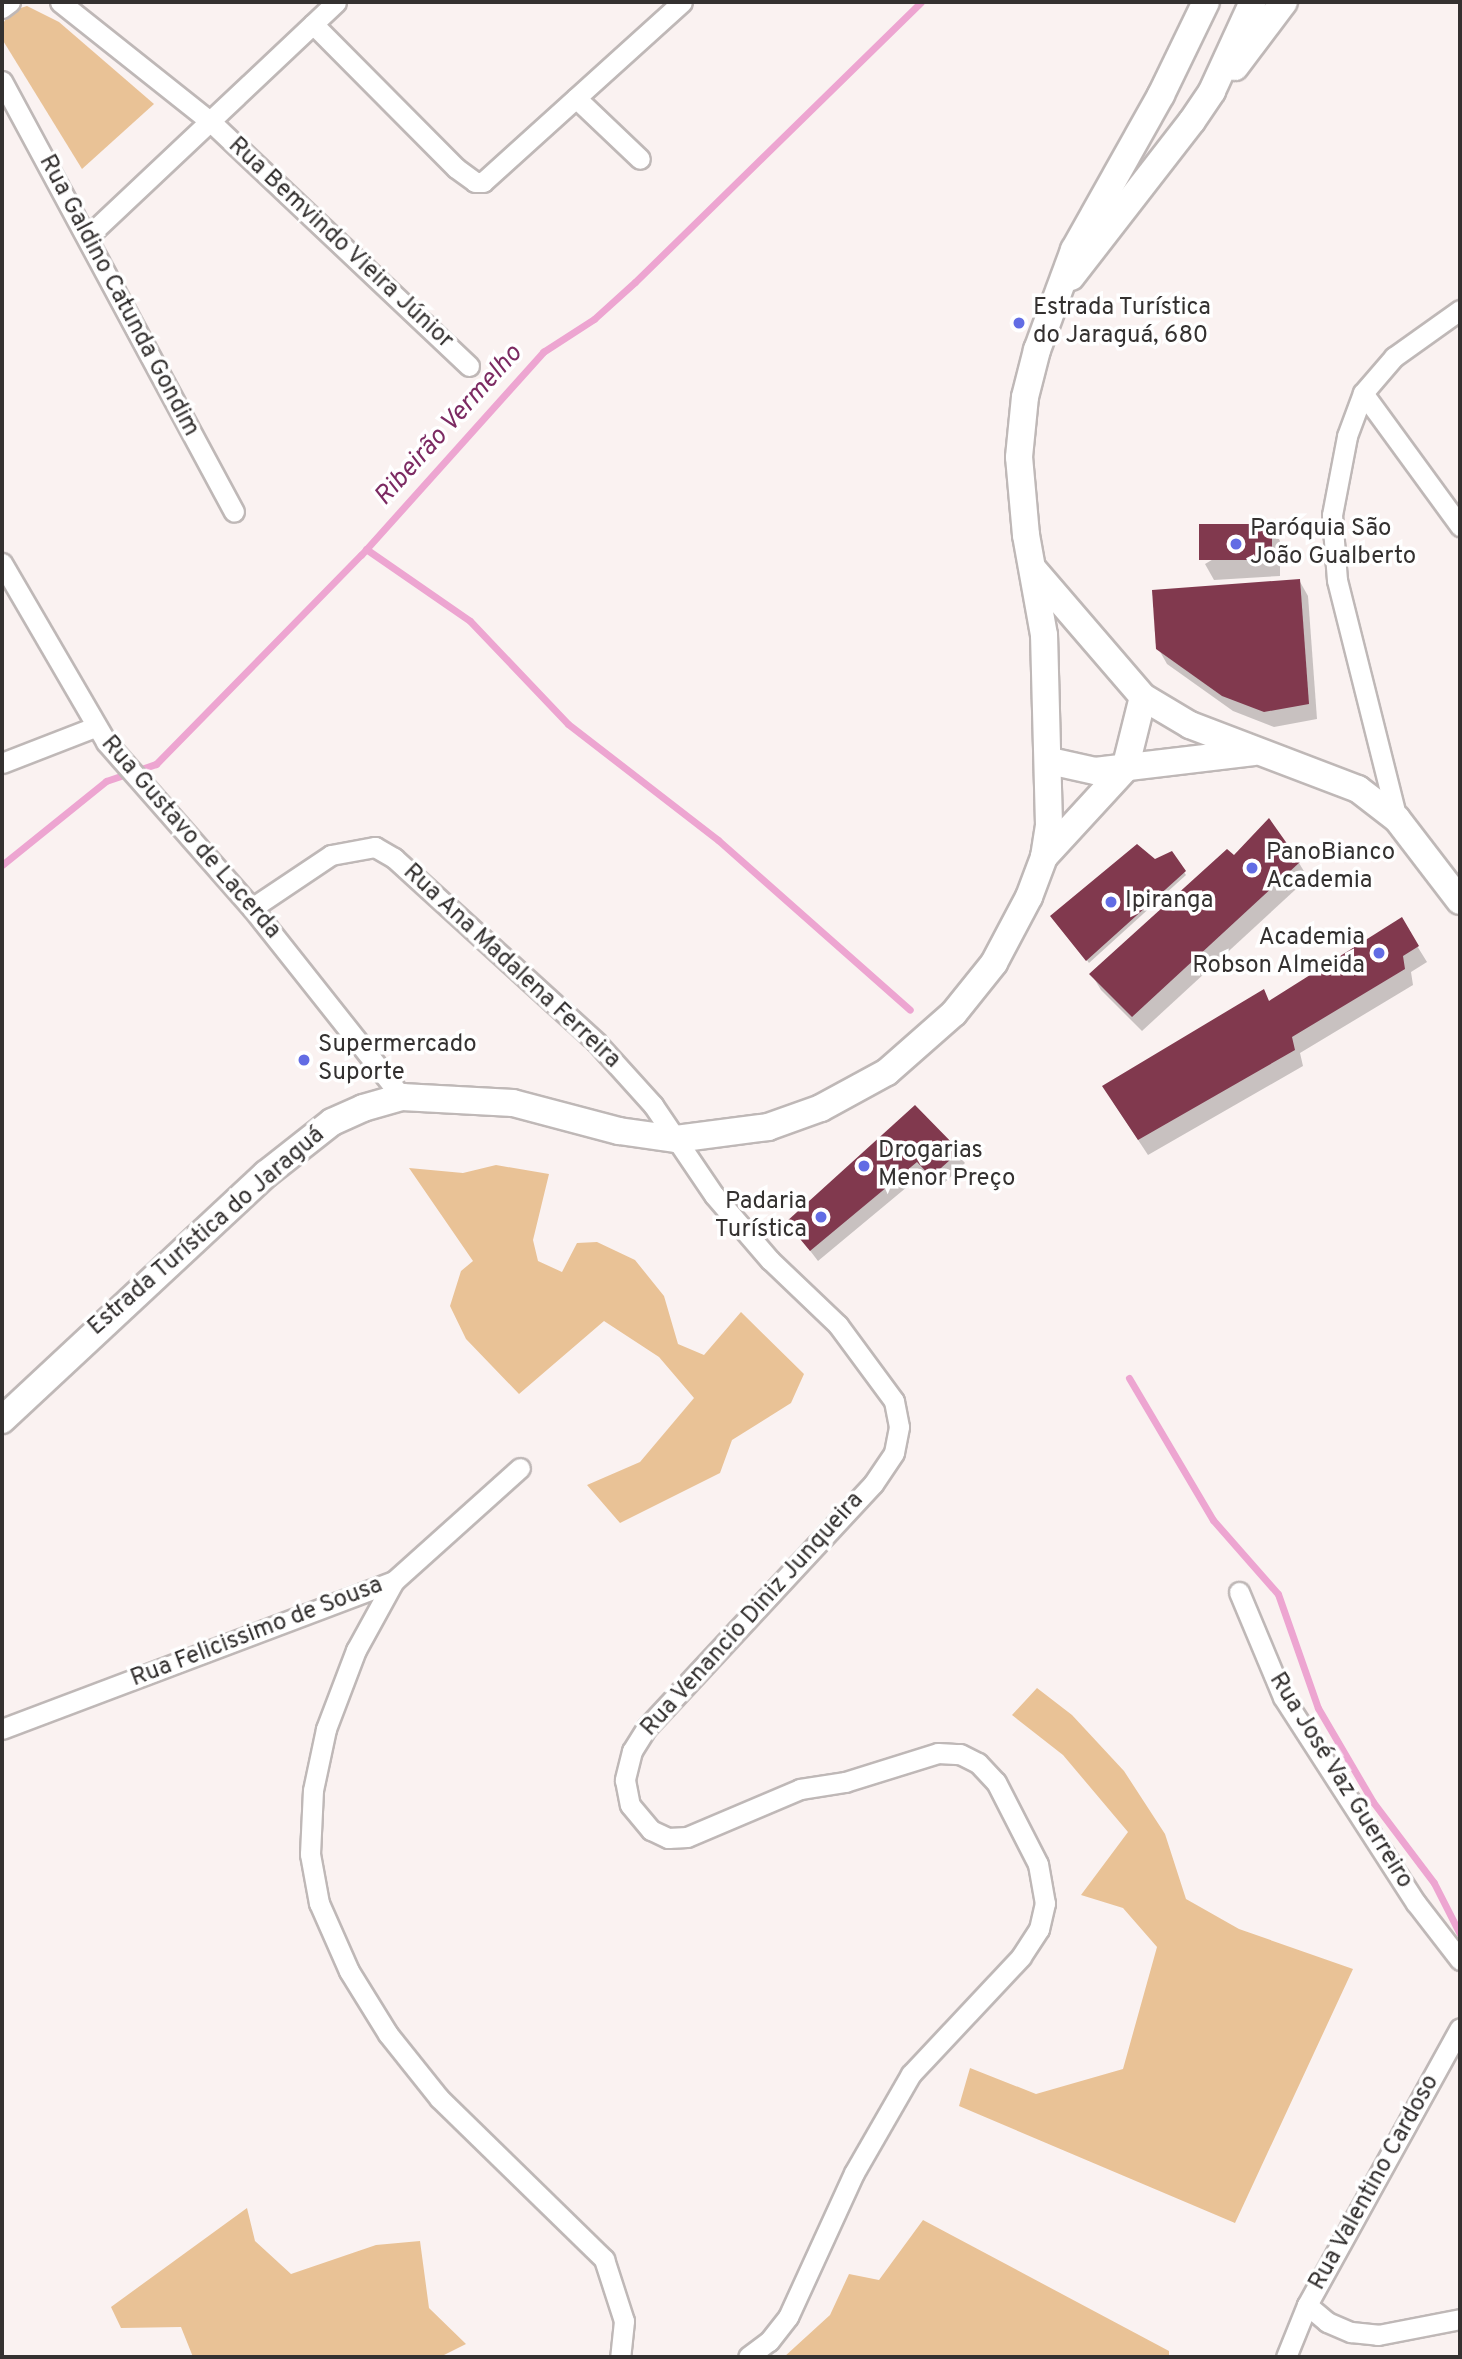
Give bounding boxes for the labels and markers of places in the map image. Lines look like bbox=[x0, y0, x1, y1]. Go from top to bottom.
place label: Estrada Turística do Jaraguá, 680 bbox=[1033, 295, 1212, 351]
marker: Estrada Turística do Jaraguá, 680 bbox=[1011, 315, 1027, 331]
place label: Paróquia São João Gualberto bbox=[1250, 516, 1416, 572]
marker: Paróquia São João Gualberto bbox=[1228, 536, 1244, 552]
place label: PanoBianco Academia bbox=[1266, 840, 1395, 896]
marker: PanoBianco Academia bbox=[1244, 860, 1260, 876]
place label: Ipiranga bbox=[1125, 888, 1213, 916]
marker: Ipiranga bbox=[1103, 894, 1119, 910]
place label: Academia Robson Almeida bbox=[1191, 925, 1365, 981]
marker: Academia Robson Almeida bbox=[1371, 945, 1387, 961]
place label: Supermercado Suporte bbox=[318, 1032, 477, 1088]
marker: Supermercado Suporte bbox=[296, 1052, 312, 1068]
place label: Drogarias Menor Preço bbox=[878, 1138, 1015, 1194]
marker: Drogarias Menor Preço bbox=[856, 1158, 872, 1174]
place label: Padaria Turística bbox=[715, 1189, 807, 1245]
marker: Padaria Turística bbox=[813, 1209, 829, 1225]

